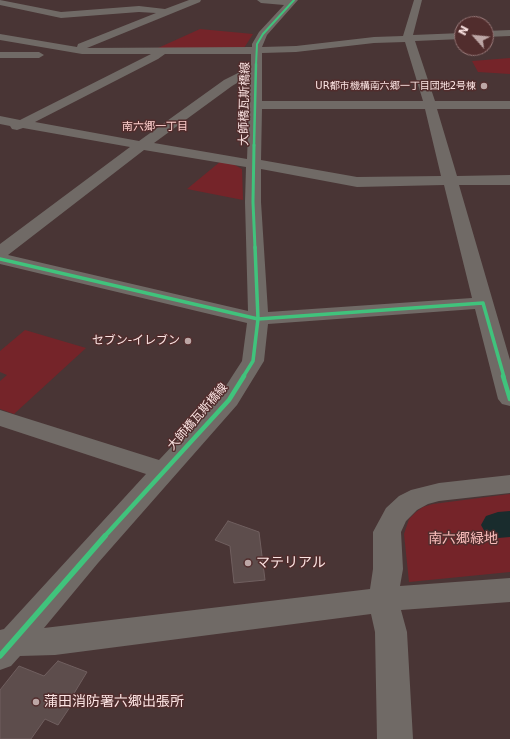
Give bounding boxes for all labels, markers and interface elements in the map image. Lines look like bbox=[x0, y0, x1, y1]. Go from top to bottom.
north arrow bbox=[454, 16, 494, 56]
text: N bbox=[456, 24, 472, 38]
street label: 大師橋瓦斯橋線 bbox=[237, 62, 253, 146]
place label: UR都市機構南六郷一丁目団地2号棟 bbox=[315, 80, 476, 92]
marker: UR都市機構南六郷一丁目団地2号棟 bbox=[479, 81, 489, 91]
district label: 南六郷一丁目 bbox=[122, 120, 188, 134]
place label: セブン-イレブン bbox=[92, 334, 180, 348]
marker: セブン-イレブン bbox=[183, 336, 193, 346]
street label: 大師橋瓦斯橋線 bbox=[165, 381, 231, 453]
park label: 南六郷緑地 bbox=[428, 531, 498, 547]
place label: マテリアル bbox=[256, 555, 326, 571]
marker: マテリアル bbox=[243, 558, 253, 568]
place label: 蒲田消防署六郷出張所 bbox=[44, 694, 184, 710]
marker: 蒲田消防署六郷出張所 bbox=[31, 697, 41, 707]

